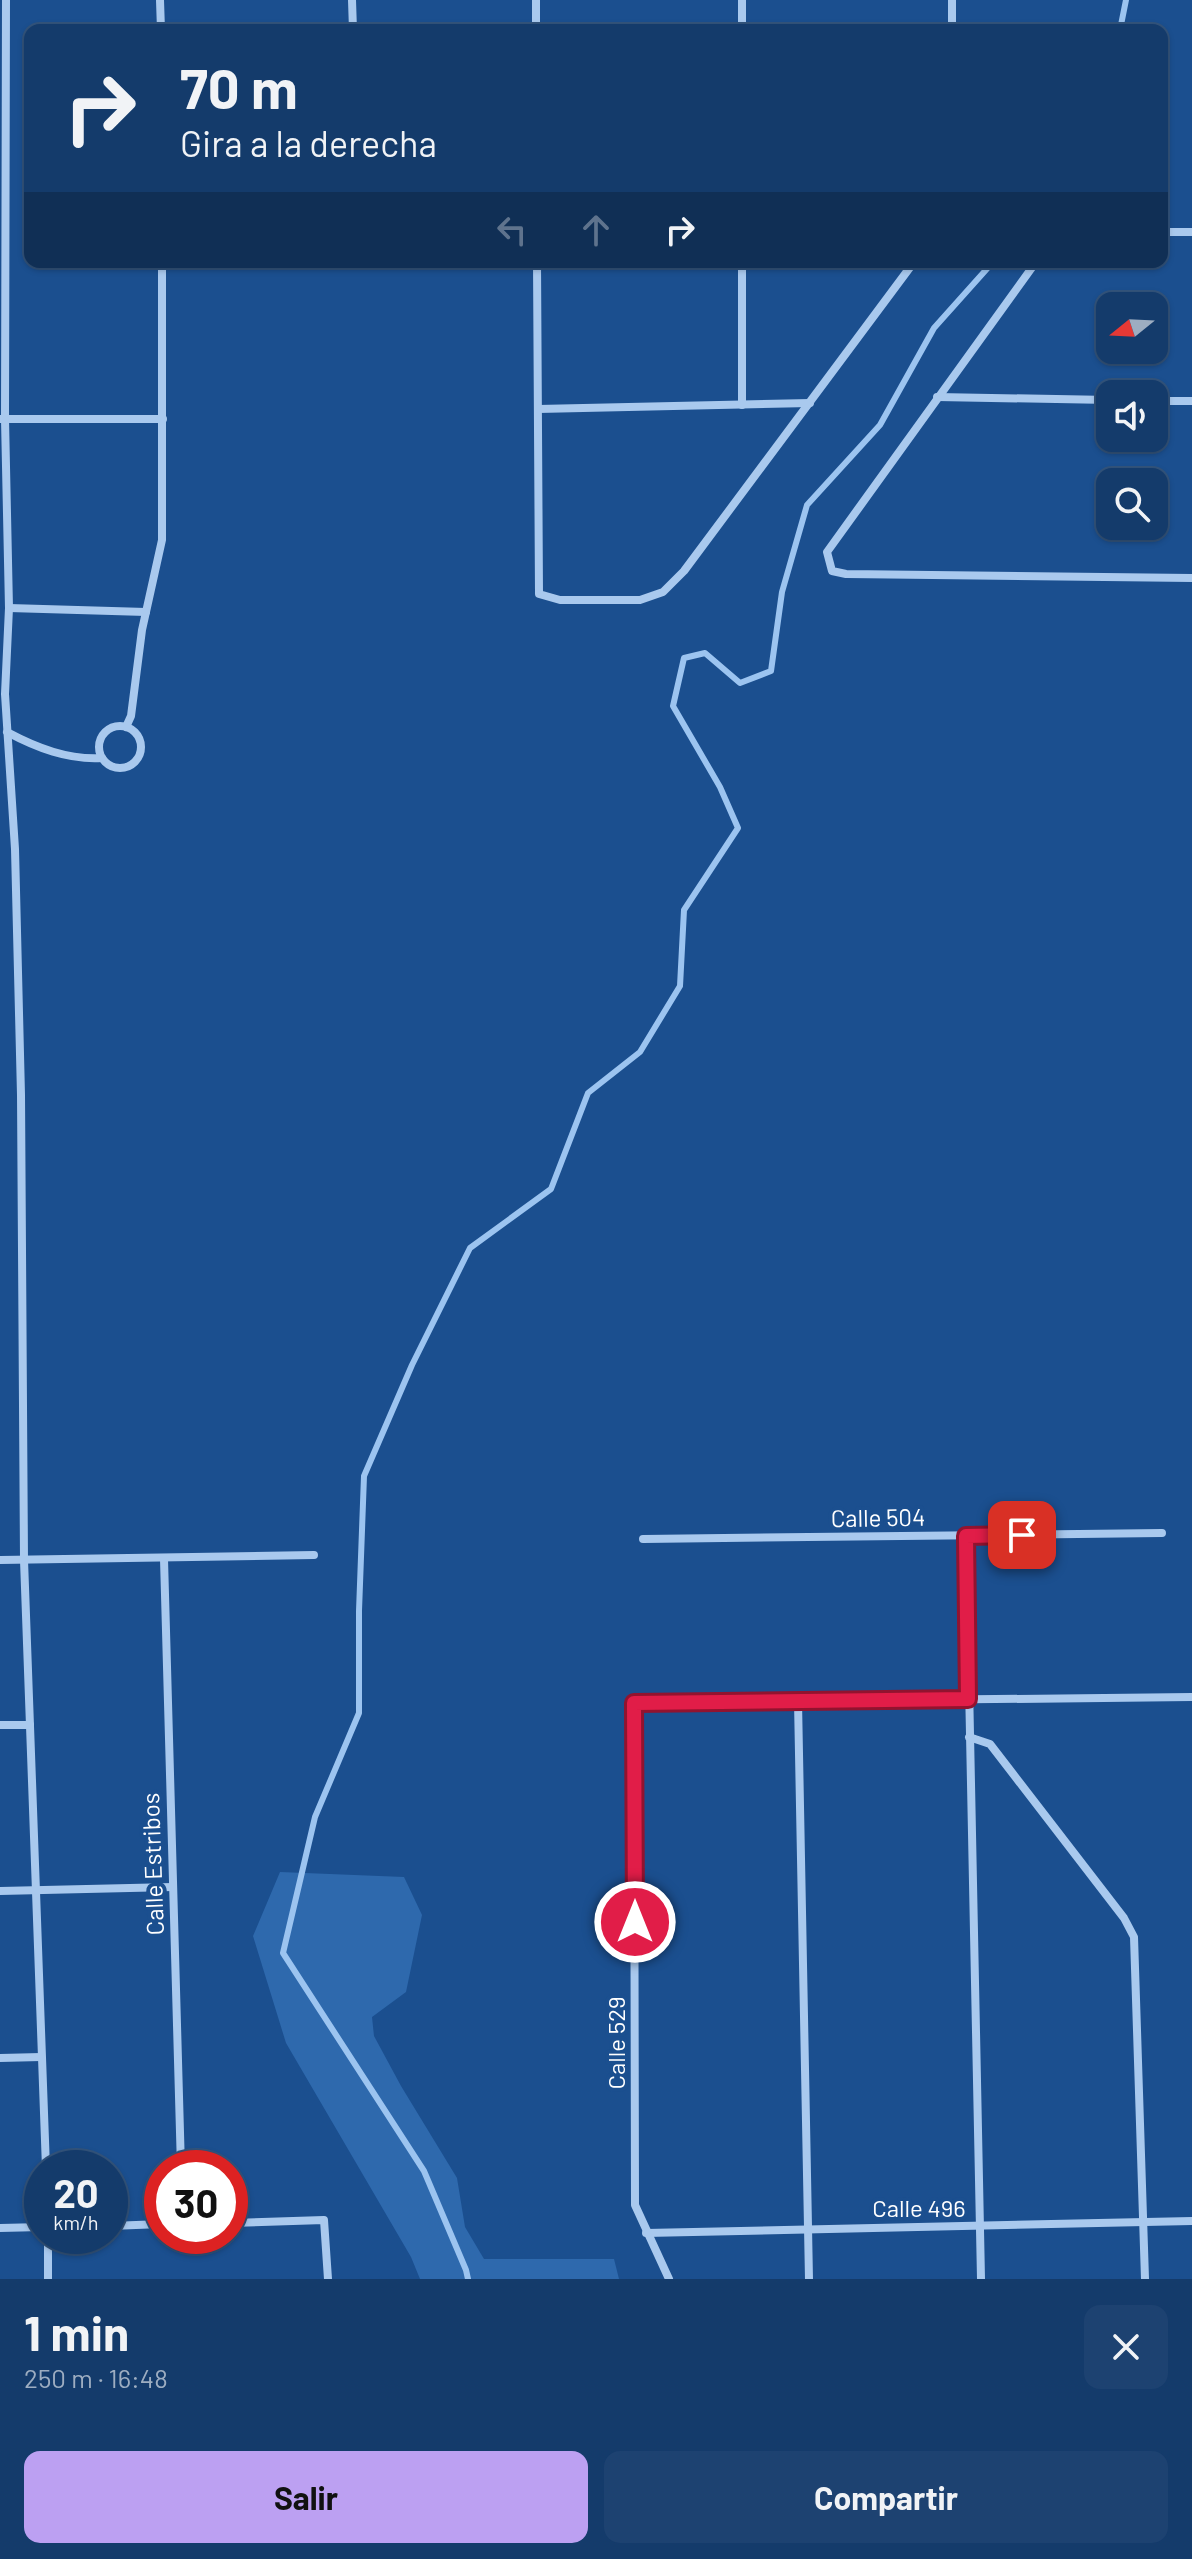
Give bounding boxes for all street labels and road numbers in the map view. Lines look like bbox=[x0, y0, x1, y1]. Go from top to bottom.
street label: Calle 504 bbox=[831, 1502, 925, 1532]
street label: Calle Estribos bbox=[135, 1792, 169, 1936]
street label: Calle 529 bbox=[601, 1997, 630, 2090]
street label: Calle 496 bbox=[872, 2193, 966, 2222]

